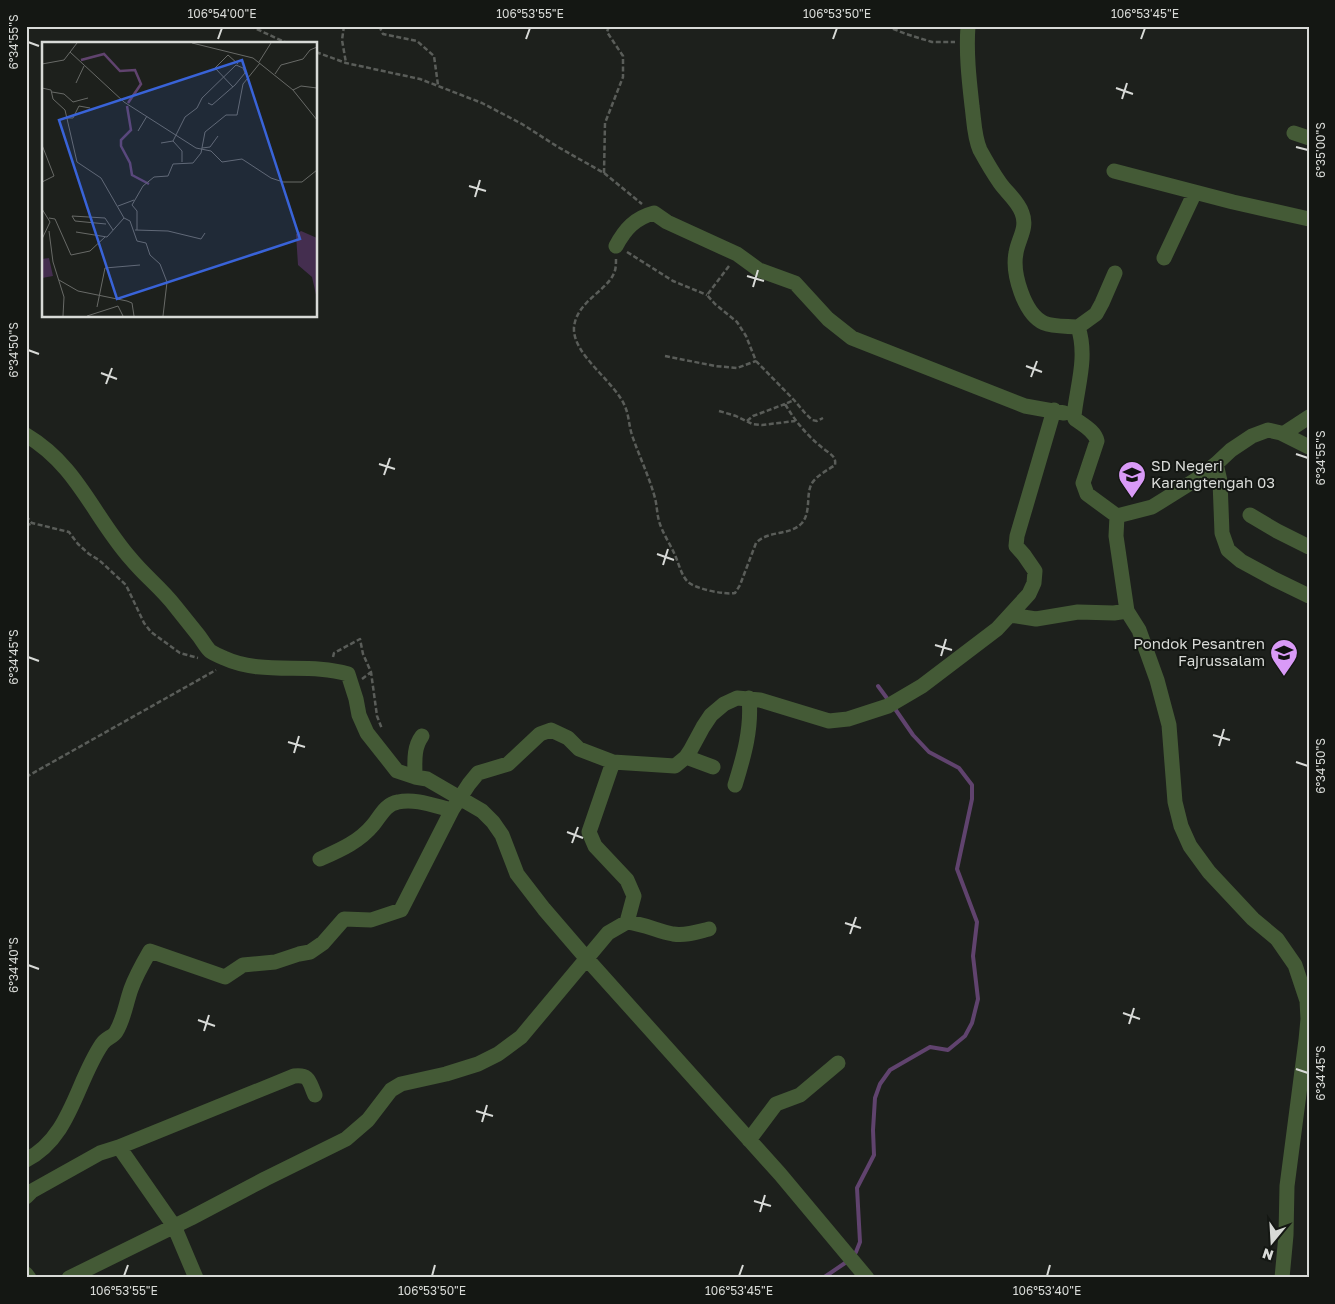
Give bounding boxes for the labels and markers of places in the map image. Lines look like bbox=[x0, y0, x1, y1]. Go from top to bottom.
place label: SD Negeri Karangtengah 03 bbox=[1151, 456, 1275, 491]
school or university icon: SD Negeri Karangtengah 03 bbox=[1117, 460, 1147, 499]
place label: Pondok Pesantren Fajrussalam bbox=[1133, 634, 1265, 669]
school or university icon: Pondok Pesantren Fajrussalam bbox=[1269, 638, 1299, 677]

